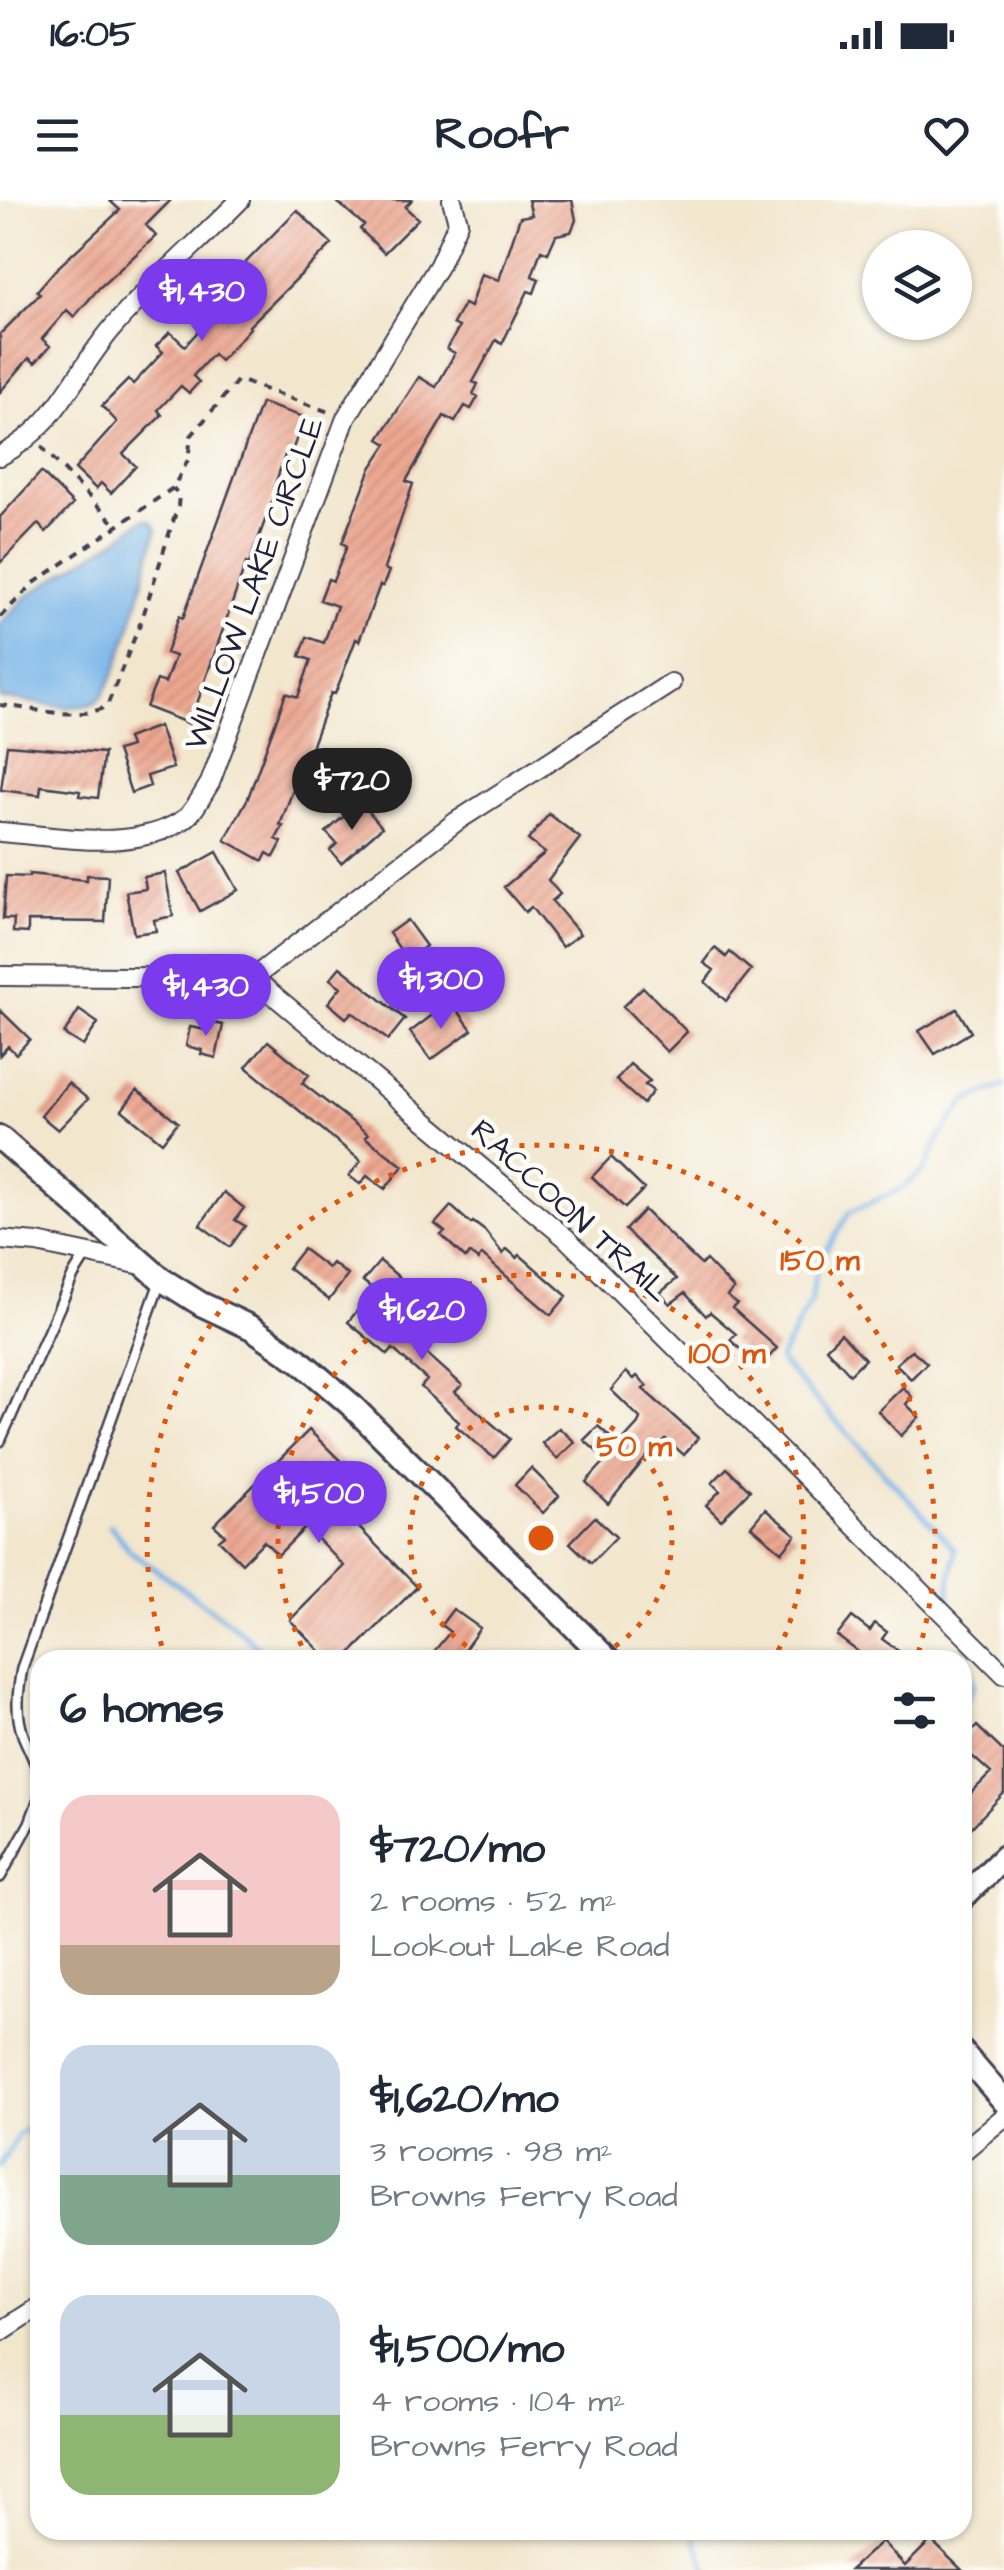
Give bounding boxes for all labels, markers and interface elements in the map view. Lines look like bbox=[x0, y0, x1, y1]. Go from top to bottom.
text: 16:05 bbox=[50, 9, 136, 61]
text: Roofr bbox=[435, 104, 569, 166]
icon: menu bbox=[30, 108, 85, 163]
icon: heart bbox=[919, 108, 974, 163]
map controls bbox=[862, 230, 972, 340]
button: layers bbox=[862, 230, 972, 340]
pin: $1,430 bbox=[121, 259, 283, 344]
text: $1,430 bbox=[159, 269, 245, 314]
street label: WILLOW LAKE CIRCLE bbox=[173, 411, 336, 756]
pin: $720 bbox=[293, 748, 411, 833]
text: $720 bbox=[314, 758, 390, 803]
pin: $1,300 bbox=[360, 947, 522, 1032]
pin: $1,430 bbox=[125, 954, 287, 1039]
text: $1,300 bbox=[399, 957, 483, 1002]
text: $1,430 bbox=[163, 964, 249, 1009]
street label: RACCOON TRAIL bbox=[460, 1109, 680, 1313]
text: 150 m bbox=[780, 1240, 860, 1282]
pin: $1,620 bbox=[341, 1278, 503, 1363]
text: $1,620 bbox=[379, 1288, 465, 1333]
text: 100 m bbox=[688, 1333, 766, 1375]
text: 50 m bbox=[596, 1426, 672, 1468]
pin: $1,500 bbox=[238, 1461, 400, 1546]
text: $1,500 bbox=[274, 1471, 364, 1516]
centre of rings bbox=[523, 1520, 559, 1556]
text: 6 homes bbox=[60, 1681, 224, 1739]
icon: filters bbox=[887, 1683, 942, 1738]
text: $720/mo bbox=[370, 1821, 545, 1879]
icon: home bbox=[140, 1835, 260, 1955]
text: 2 rooms · 52 m² bbox=[370, 1879, 617, 1924]
text: Lookout Lake Road bbox=[370, 1924, 670, 1969]
text: $1,620/mo bbox=[370, 2071, 559, 2129]
icon: home bbox=[140, 2085, 260, 2205]
text: 3 rooms · 98 m² bbox=[370, 2129, 613, 2174]
text: Browns Ferry Road bbox=[370, 2174, 678, 2219]
text: $1,500/mo bbox=[370, 2321, 564, 2379]
icon: home bbox=[140, 2335, 260, 2455]
text: 4 rooms · 104 m² bbox=[370, 2379, 625, 2424]
text: Browns Ferry Road bbox=[370, 2424, 678, 2469]

